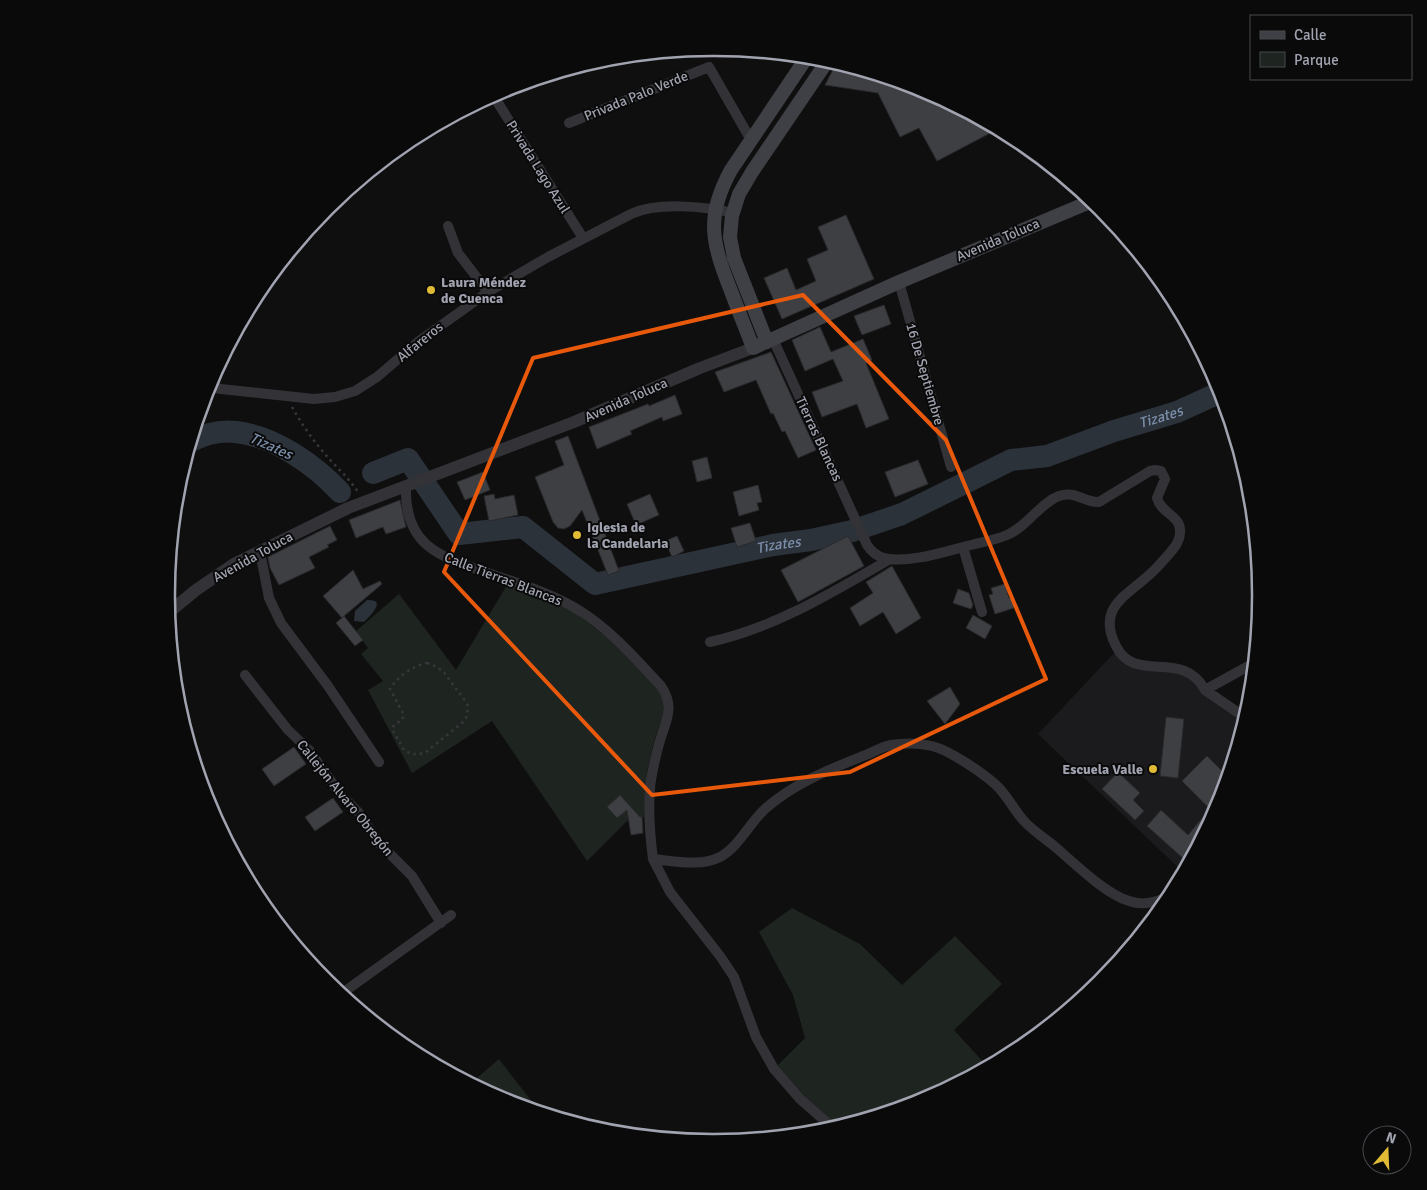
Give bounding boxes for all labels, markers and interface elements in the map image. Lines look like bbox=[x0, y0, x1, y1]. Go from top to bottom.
legend bbox=[1250, 15, 1412, 80]
text: Calle bbox=[1294, 26, 1327, 44]
text: Parque bbox=[1294, 51, 1339, 69]
street label: Privada Palo Verde bbox=[582, 67, 690, 125]
street label: Privada Lago Azul bbox=[503, 117, 573, 217]
street label: Avenida Toluca bbox=[954, 215, 1042, 265]
place label: Laura Méndez de Cuenca bbox=[441, 274, 526, 307]
marker: Laura Méndez de Cuenca bbox=[425, 284, 437, 296]
street label: Alfareros bbox=[394, 318, 446, 366]
street label: 16 De Septiembre bbox=[902, 321, 948, 427]
street label: Avenida Toluca bbox=[582, 374, 670, 426]
street label: Tierras Blancas bbox=[792, 394, 846, 484]
water label: Tizates bbox=[1137, 401, 1187, 432]
water label: Tizates bbox=[247, 429, 296, 464]
place label: Iglesia de la Candelaria bbox=[587, 519, 668, 552]
street label: Avenida Toluca bbox=[210, 528, 296, 586]
marker: Iglesia de la Candelaria bbox=[571, 529, 583, 541]
water label: Tizates bbox=[754, 532, 803, 557]
street label: Calle Tierras Blancas bbox=[442, 549, 564, 609]
street label: Callejón Alvaro Obregón bbox=[293, 737, 397, 859]
place label: Escuela Valle bbox=[1062, 761, 1143, 778]
marker: Escuela Valle bbox=[1147, 763, 1159, 775]
north arrow bbox=[1362, 1125, 1412, 1175]
text: N bbox=[1384, 1129, 1398, 1148]

